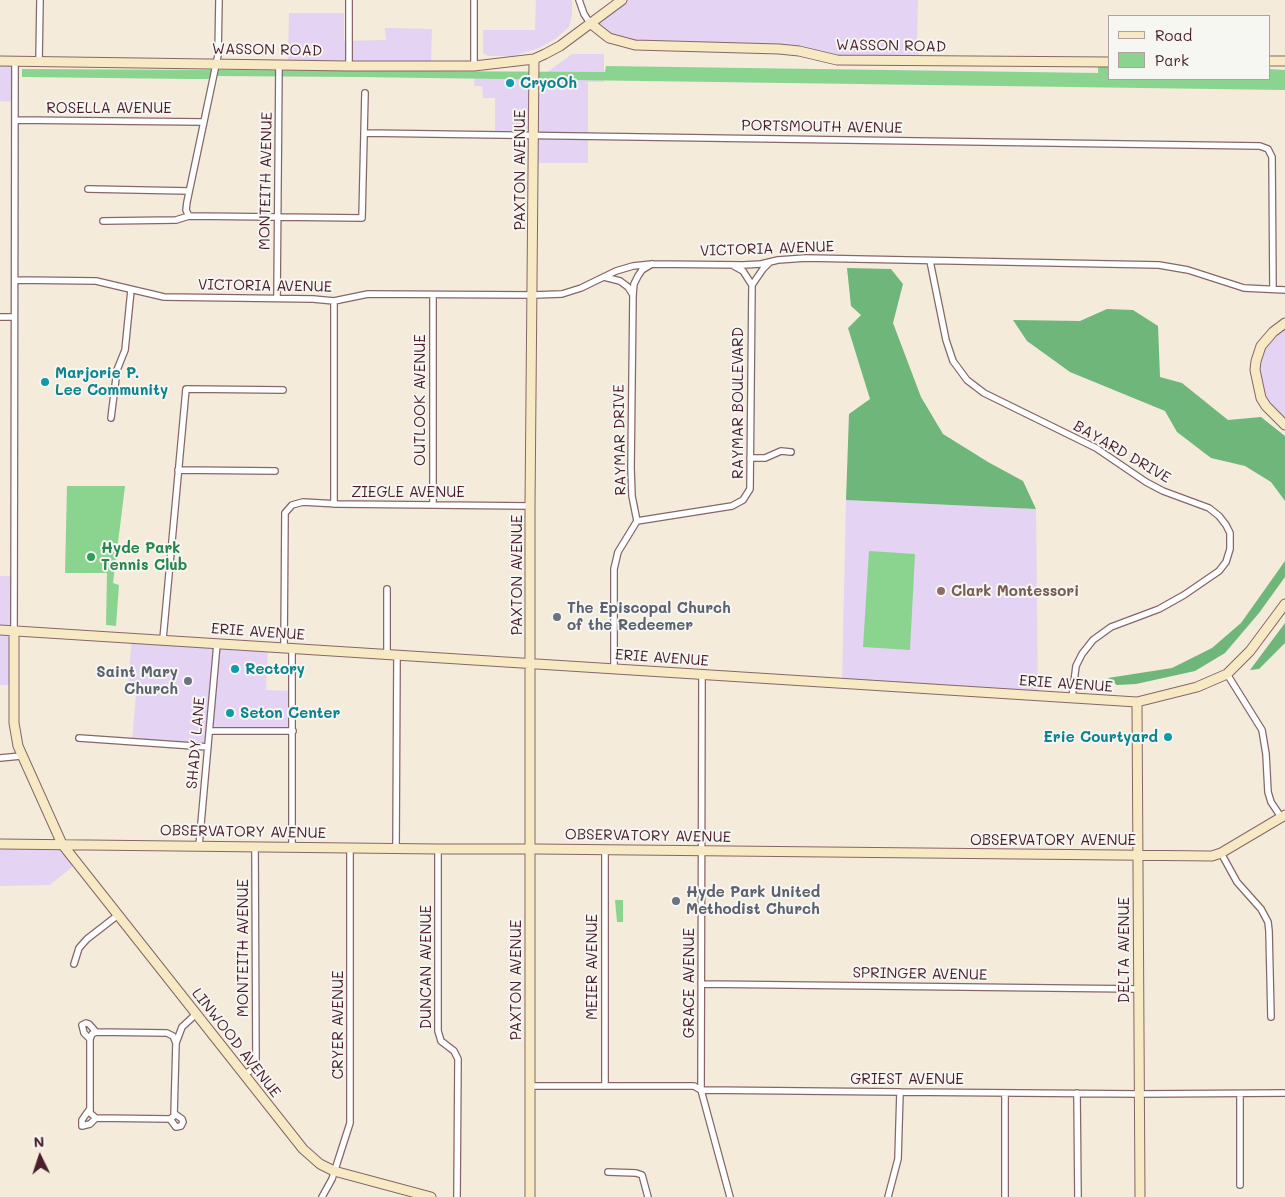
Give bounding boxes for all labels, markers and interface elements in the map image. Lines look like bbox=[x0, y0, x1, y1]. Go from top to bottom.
legend bbox=[1108, 15, 1270, 80]
text: Road bbox=[1155, 25, 1192, 45]
street label: WASSON ROAD bbox=[836, 36, 946, 56]
street label: WASSON ROAD bbox=[212, 40, 322, 60]
text: Park bbox=[1155, 50, 1189, 70]
place label: CryoOh bbox=[520, 74, 577, 92]
marker: CryoOh bbox=[504, 77, 516, 89]
street label: ROSELLA AVENUE bbox=[46, 99, 172, 117]
street label: PAXTON AVENUE bbox=[511, 110, 529, 230]
street label: MONTEITH AVENUE bbox=[256, 112, 276, 250]
street label: PORTSMOUTH AVENUE bbox=[741, 117, 903, 137]
street label: VICTORIA AVENUE bbox=[699, 238, 835, 260]
street label: VICTORIA AVENUE bbox=[198, 276, 332, 296]
street label: RAYMAR BOULEVARD bbox=[729, 327, 747, 479]
street label: OUTLOOK AVENUE bbox=[411, 334, 429, 466]
place label: Marjorie P. Lee Community bbox=[55, 364, 168, 399]
marker: Marjorie P. Lee Community bbox=[39, 376, 51, 388]
street label: RAYMAR DRIVE bbox=[610, 384, 630, 496]
street label: BAYARD DRIVE bbox=[1070, 417, 1174, 487]
street label: ZIEGLE AVENUE bbox=[351, 483, 465, 501]
street label: PAXTON AVENUE bbox=[508, 515, 526, 635]
place label: Hyde Park Tennis Club bbox=[101, 539, 187, 574]
marker: Hyde Park Tennis Club bbox=[85, 551, 97, 563]
place label: Clark Montessori bbox=[951, 582, 1079, 600]
marker: Clark Montessori bbox=[935, 585, 947, 597]
place label: The Episcopal Church of the Redeemer bbox=[567, 599, 731, 634]
marker: The Episcopal Church of the Redeemer bbox=[551, 611, 563, 623]
street label: ERIE AVENUE bbox=[210, 620, 306, 644]
street label: ERIE AVENUE bbox=[614, 646, 710, 670]
place label: Rectory bbox=[245, 660, 305, 678]
place label: Saint Mary Church bbox=[96, 663, 178, 698]
marker: Rectory bbox=[229, 663, 241, 675]
street label: ERIE AVENUE bbox=[1018, 672, 1114, 696]
marker: Saint Mary Church bbox=[182, 675, 194, 687]
street label: SHADY LANE bbox=[183, 696, 209, 790]
place label: Seton Center bbox=[240, 704, 340, 722]
marker: Seton Center bbox=[224, 707, 236, 719]
place label: Erie Courtyard bbox=[1043, 728, 1158, 746]
marker: Erie Courtyard bbox=[1162, 731, 1174, 743]
street label: OBSERVATORY AVENUE bbox=[160, 822, 326, 842]
street label: OBSERVATORY AVENUE bbox=[565, 826, 731, 846]
street label: OBSERVATORY AVENUE bbox=[970, 831, 1136, 849]
street label: MONTEITH AVENUE bbox=[234, 879, 252, 1017]
place label: Hyde Park United Methodist Church bbox=[686, 883, 820, 918]
marker: Hyde Park United Methodist Church bbox=[670, 895, 682, 907]
street label: DELTA AVENUE bbox=[1115, 897, 1133, 1003]
street label: DUNCAN AVENUE bbox=[417, 905, 435, 1029]
street label: MEIER AVENUE bbox=[583, 914, 601, 1020]
street label: PAXTON AVENUE bbox=[507, 920, 525, 1040]
street label: GRACE AVENUE bbox=[680, 928, 698, 1038]
street label: SPRINGER AVENUE bbox=[852, 964, 988, 984]
street label: CRYER AVENUE bbox=[329, 970, 347, 1080]
street label: LINWOOD AVENUE bbox=[188, 985, 284, 1101]
street label: GRIEST AVENUE bbox=[850, 1070, 964, 1088]
north arrow bbox=[15, 1132, 65, 1182]
text: N bbox=[33, 1132, 45, 1151]

